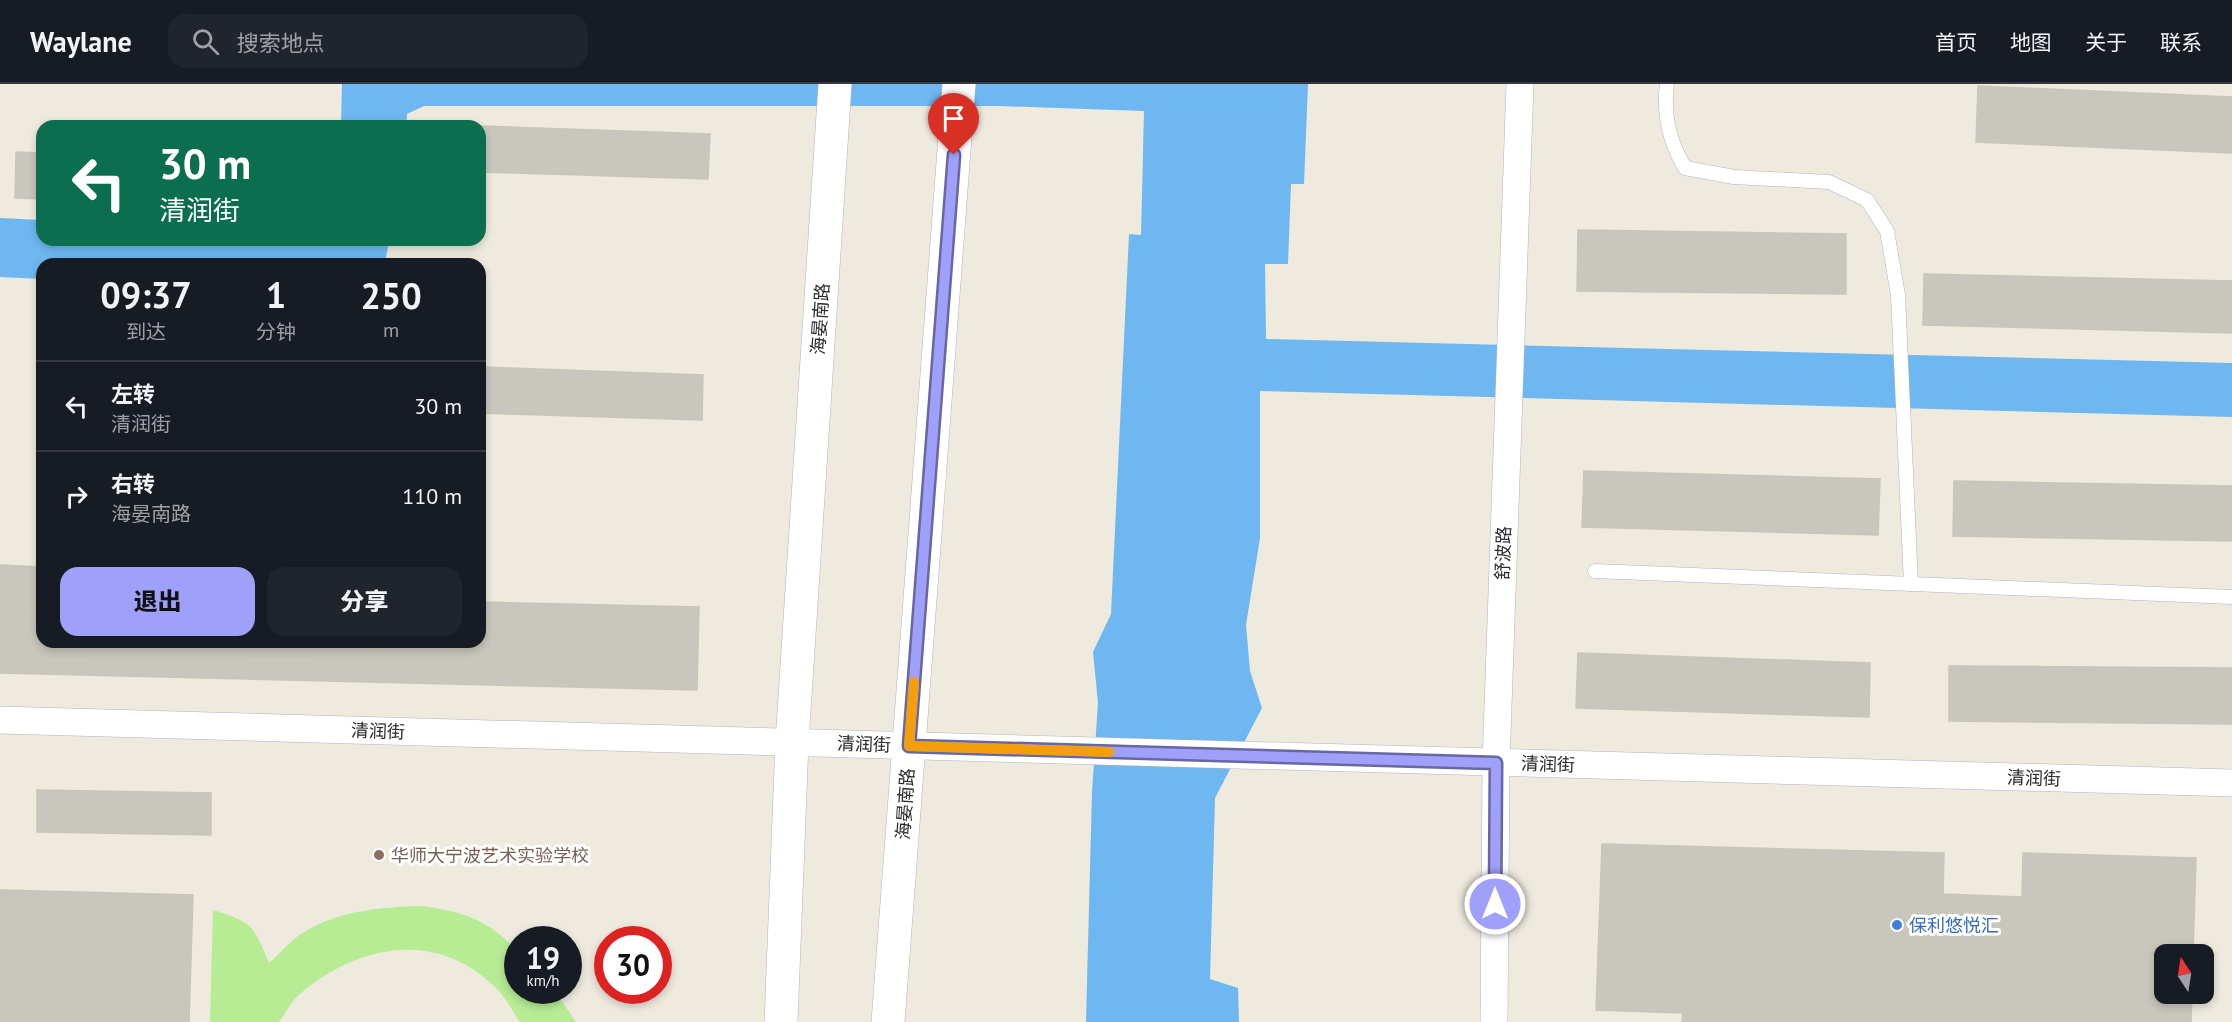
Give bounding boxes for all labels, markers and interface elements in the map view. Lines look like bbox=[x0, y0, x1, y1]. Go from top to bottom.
search box bbox=[168, 14, 588, 68]
text: Waylane bbox=[30, 23, 132, 60]
icon: search bbox=[189, 25, 222, 58]
text: 搜索地点 bbox=[237, 29, 325, 57]
text: 首页 bbox=[1935, 29, 1977, 56]
text: 地图 bbox=[2010, 29, 2052, 56]
text: 关于 bbox=[2085, 29, 2127, 56]
text: 联系 bbox=[2160, 29, 2202, 56]
pin bbox=[928, 93, 979, 155]
icon: arrive bbox=[937, 102, 970, 135]
text: 30 m bbox=[159, 136, 251, 191]
icon: left bbox=[60, 144, 138, 222]
text: 清润街 bbox=[159, 193, 240, 227]
text: 09:37 bbox=[100, 271, 192, 318]
text: 1 bbox=[266, 271, 286, 318]
text: 250 bbox=[360, 272, 422, 319]
street label: 海晏南路 bbox=[806, 282, 834, 356]
text: m bbox=[383, 317, 399, 343]
text: 到达 bbox=[126, 319, 166, 345]
text: 分钟 bbox=[256, 319, 296, 345]
text: 左转 bbox=[111, 380, 155, 408]
icon: left bbox=[60, 390, 93, 423]
text: 30 m bbox=[414, 392, 462, 420]
text: 清润街 bbox=[111, 411, 171, 437]
text: 右转 bbox=[111, 470, 155, 498]
icon: right bbox=[60, 480, 93, 513]
text: 110 m bbox=[402, 482, 462, 510]
text: 海晏南路 bbox=[111, 501, 191, 527]
street label: 舒波路 bbox=[1491, 526, 1515, 580]
button: 退出 bbox=[60, 567, 255, 636]
button: 分享 bbox=[267, 567, 462, 636]
street label: 清润街 bbox=[351, 719, 405, 743]
street label: 清润街 bbox=[837, 732, 891, 756]
street label: 清润街 bbox=[1521, 752, 1575, 776]
street label: 清润街 bbox=[2007, 766, 2061, 790]
street label: 海晏南路 bbox=[891, 767, 919, 841]
place label: 华师大宁波艺术实验学校 bbox=[391, 844, 589, 867]
marker: 华师大宁波艺术实验学校 bbox=[372, 848, 386, 862]
position arrow bbox=[1463, 872, 1527, 936]
place label: 保利悠悦汇 bbox=[1909, 914, 1999, 937]
marker: 保利悠悦汇 bbox=[1890, 918, 1904, 932]
speed limit sign: 30 bbox=[594, 926, 672, 1004]
text: 19 bbox=[526, 938, 560, 977]
north arrow bbox=[2154, 944, 2214, 1004]
map controls bbox=[2154, 944, 2214, 1004]
text: km/h bbox=[527, 971, 559, 990]

